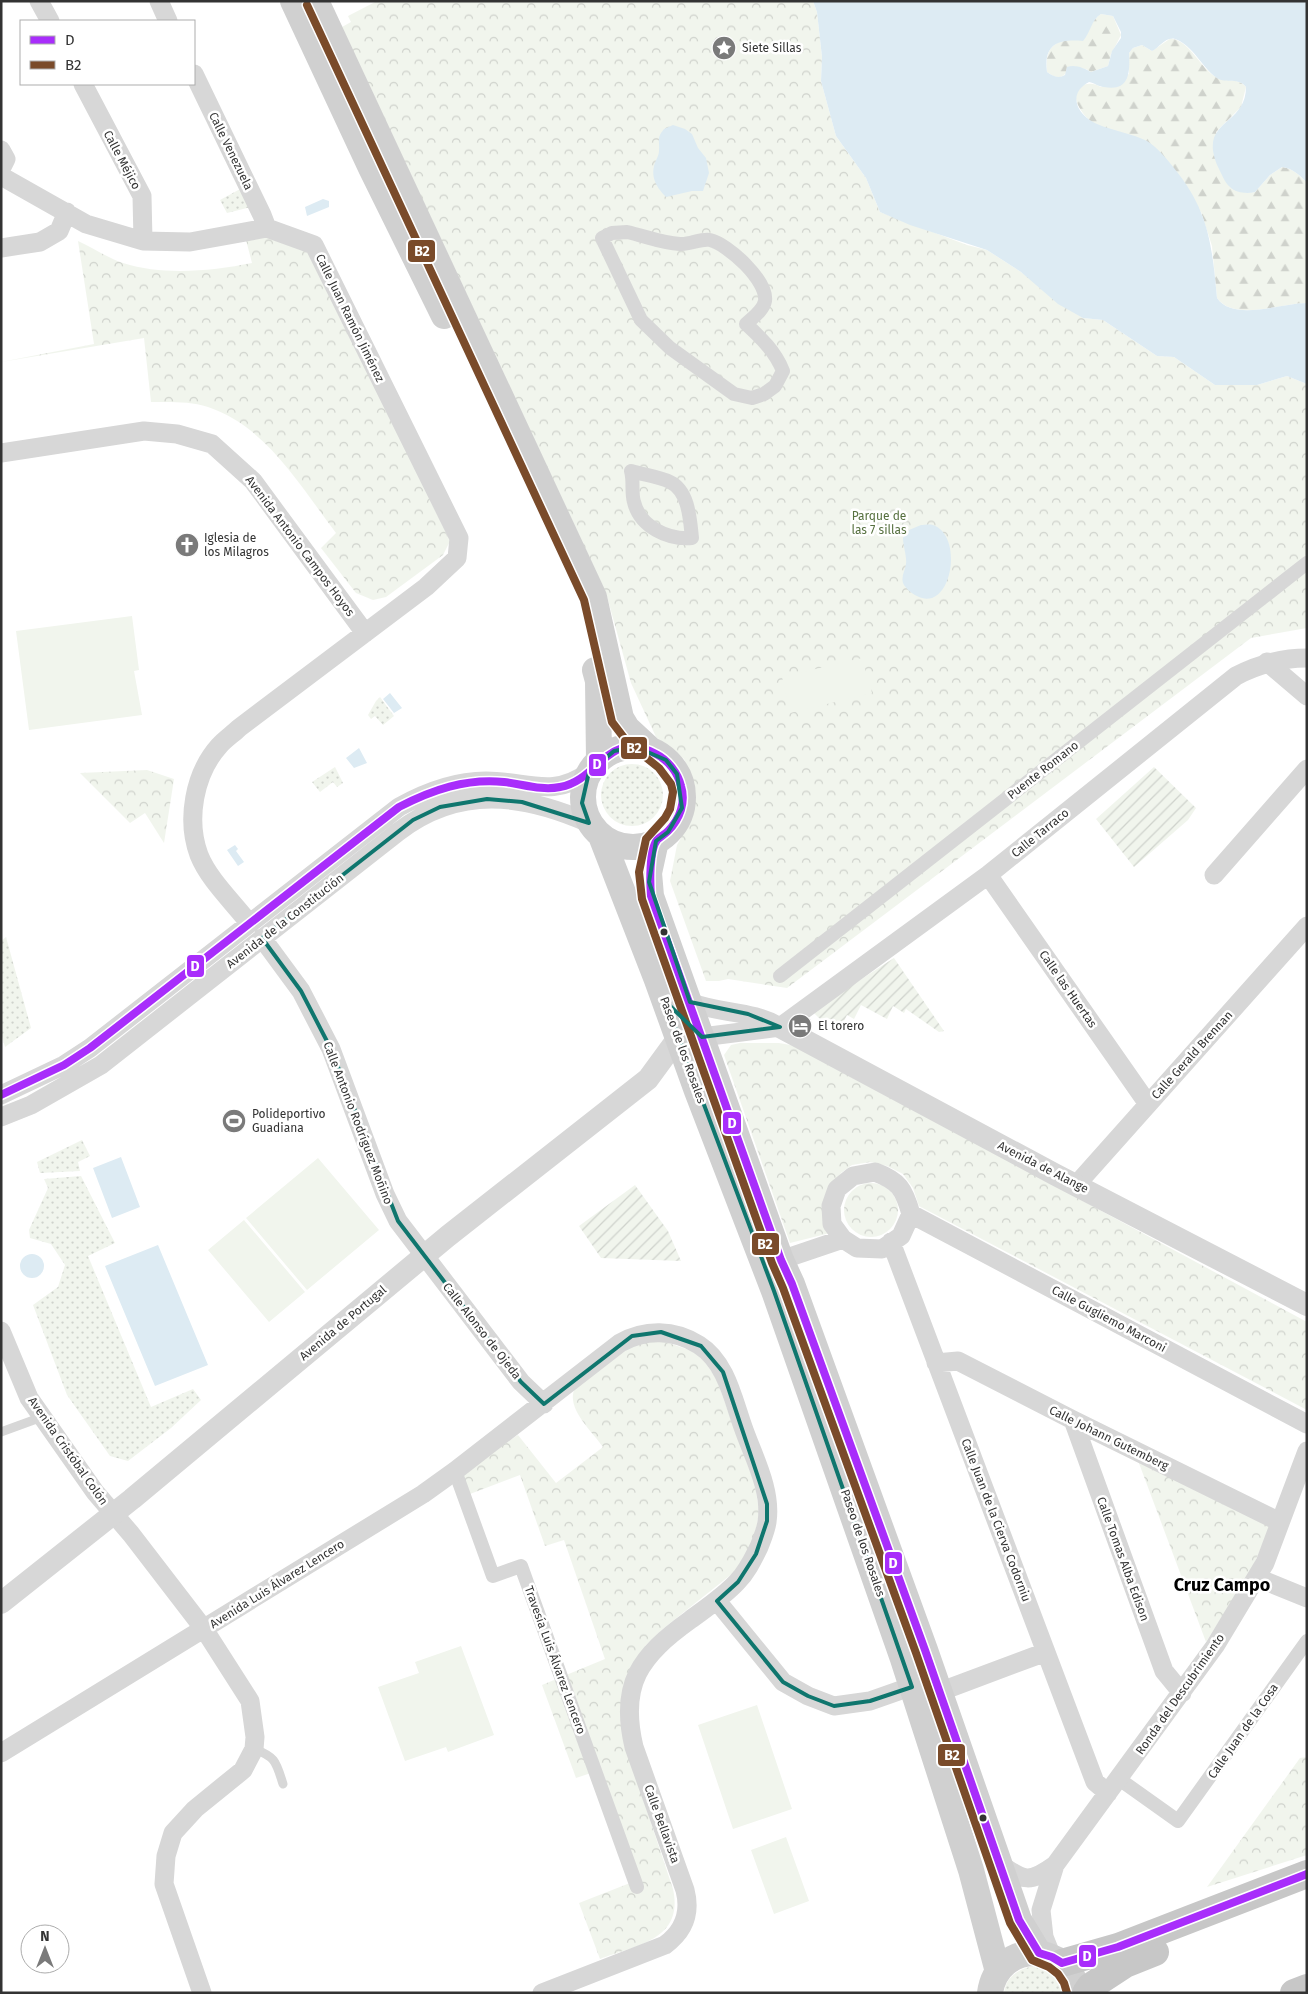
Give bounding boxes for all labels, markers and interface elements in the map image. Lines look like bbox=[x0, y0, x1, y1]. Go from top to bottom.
legend bbox=[20, 20, 195, 85]
text: D bbox=[65, 31, 75, 49]
place icon: Siete Sillas bbox=[711, 35, 737, 61]
place label: Siete Sillas bbox=[742, 41, 802, 55]
text: B2 bbox=[65, 56, 81, 74]
street label: Calle Venezuela bbox=[206, 110, 256, 192]
street label: Calle Méjico bbox=[101, 128, 143, 192]
line badge: B2 bbox=[407, 239, 436, 263]
text: B2 bbox=[414, 243, 430, 260]
street label: Calle Juan Ramón Jiménez bbox=[313, 252, 387, 384]
street label: Avenida Antonio Campos Hoyos bbox=[243, 473, 358, 619]
park label: Parque de las 7 sillas bbox=[851, 509, 907, 537]
place label: Iglesia de los Milagros bbox=[204, 531, 269, 559]
church icon: Iglesia de los Milagros bbox=[174, 532, 200, 558]
line badge: B2 bbox=[620, 736, 648, 760]
street label: Puente Romano bbox=[1005, 738, 1081, 802]
text: B2 bbox=[626, 740, 642, 757]
line badge: D bbox=[588, 753, 607, 777]
text: D bbox=[592, 756, 602, 773]
street label: Calle Tarraco bbox=[1009, 806, 1071, 860]
street label: Avenida de la Constitución bbox=[224, 871, 346, 971]
unlabelled marker bbox=[659, 927, 669, 937]
street label: Calle las Huertas bbox=[1036, 948, 1100, 1031]
line badge: D bbox=[186, 954, 205, 978]
text: D bbox=[190, 958, 200, 975]
street label: Paseo de los Rosales bbox=[657, 995, 709, 1106]
street label: Calle Gerald Brennan bbox=[1149, 1008, 1235, 1102]
hotel icon: El torero bbox=[787, 1013, 813, 1039]
place label: El torero bbox=[818, 1019, 864, 1033]
street label: Calle Antonio Rodríguez Moñino bbox=[320, 1040, 396, 1206]
place label: Polideportivo Guadiana bbox=[252, 1107, 326, 1135]
sports icon: Polideportivo Guadiana bbox=[221, 1108, 247, 1134]
line badge: D bbox=[722, 1111, 742, 1135]
text: D bbox=[727, 1115, 737, 1132]
street label: Avenida de Alange bbox=[995, 1138, 1091, 1196]
line badge: B2 bbox=[751, 1232, 780, 1256]
text: B2 bbox=[757, 1236, 773, 1253]
street label: Calle Alonso de Ojeda bbox=[440, 1280, 524, 1382]
street label: Avenida de Portugal bbox=[297, 1282, 390, 1363]
street label: Calle Gugliemo Marconi bbox=[1049, 1283, 1169, 1355]
street label: Avenida Cristóbal Colón bbox=[25, 1394, 111, 1508]
street label: Calle Johann Gutemberg bbox=[1047, 1403, 1172, 1473]
street label: Calle Juan de la Cierva Codorniu bbox=[958, 1436, 1034, 1604]
street label: Paseo de los Rosales bbox=[838, 1487, 888, 1599]
street label: Calle Tomas Alba Edison bbox=[1094, 1495, 1152, 1623]
street label: Avenida Luis Álvarez Lencero bbox=[207, 1536, 347, 1631]
line badge: D bbox=[884, 1551, 903, 1575]
text: D bbox=[888, 1555, 898, 1572]
district label: Cruz Campo bbox=[1174, 1574, 1270, 1596]
street label: Travesía Luis Álvarez Lencero bbox=[522, 1584, 589, 1736]
street label: Ronda del Descubrimiento bbox=[1133, 1631, 1227, 1757]
street label: Calle Juan de la Cosa bbox=[1205, 1681, 1281, 1781]
line badge: B2 bbox=[937, 1743, 966, 1767]
text: B2 bbox=[944, 1747, 960, 1764]
street label: Calle Bellavista bbox=[641, 1783, 683, 1865]
unlabelled marker bbox=[978, 1813, 988, 1823]
north arrow bbox=[20, 1924, 70, 1974]
text: N bbox=[40, 1928, 50, 1945]
line badge: D bbox=[1078, 1944, 1097, 1968]
text: D bbox=[1082, 1948, 1092, 1965]

